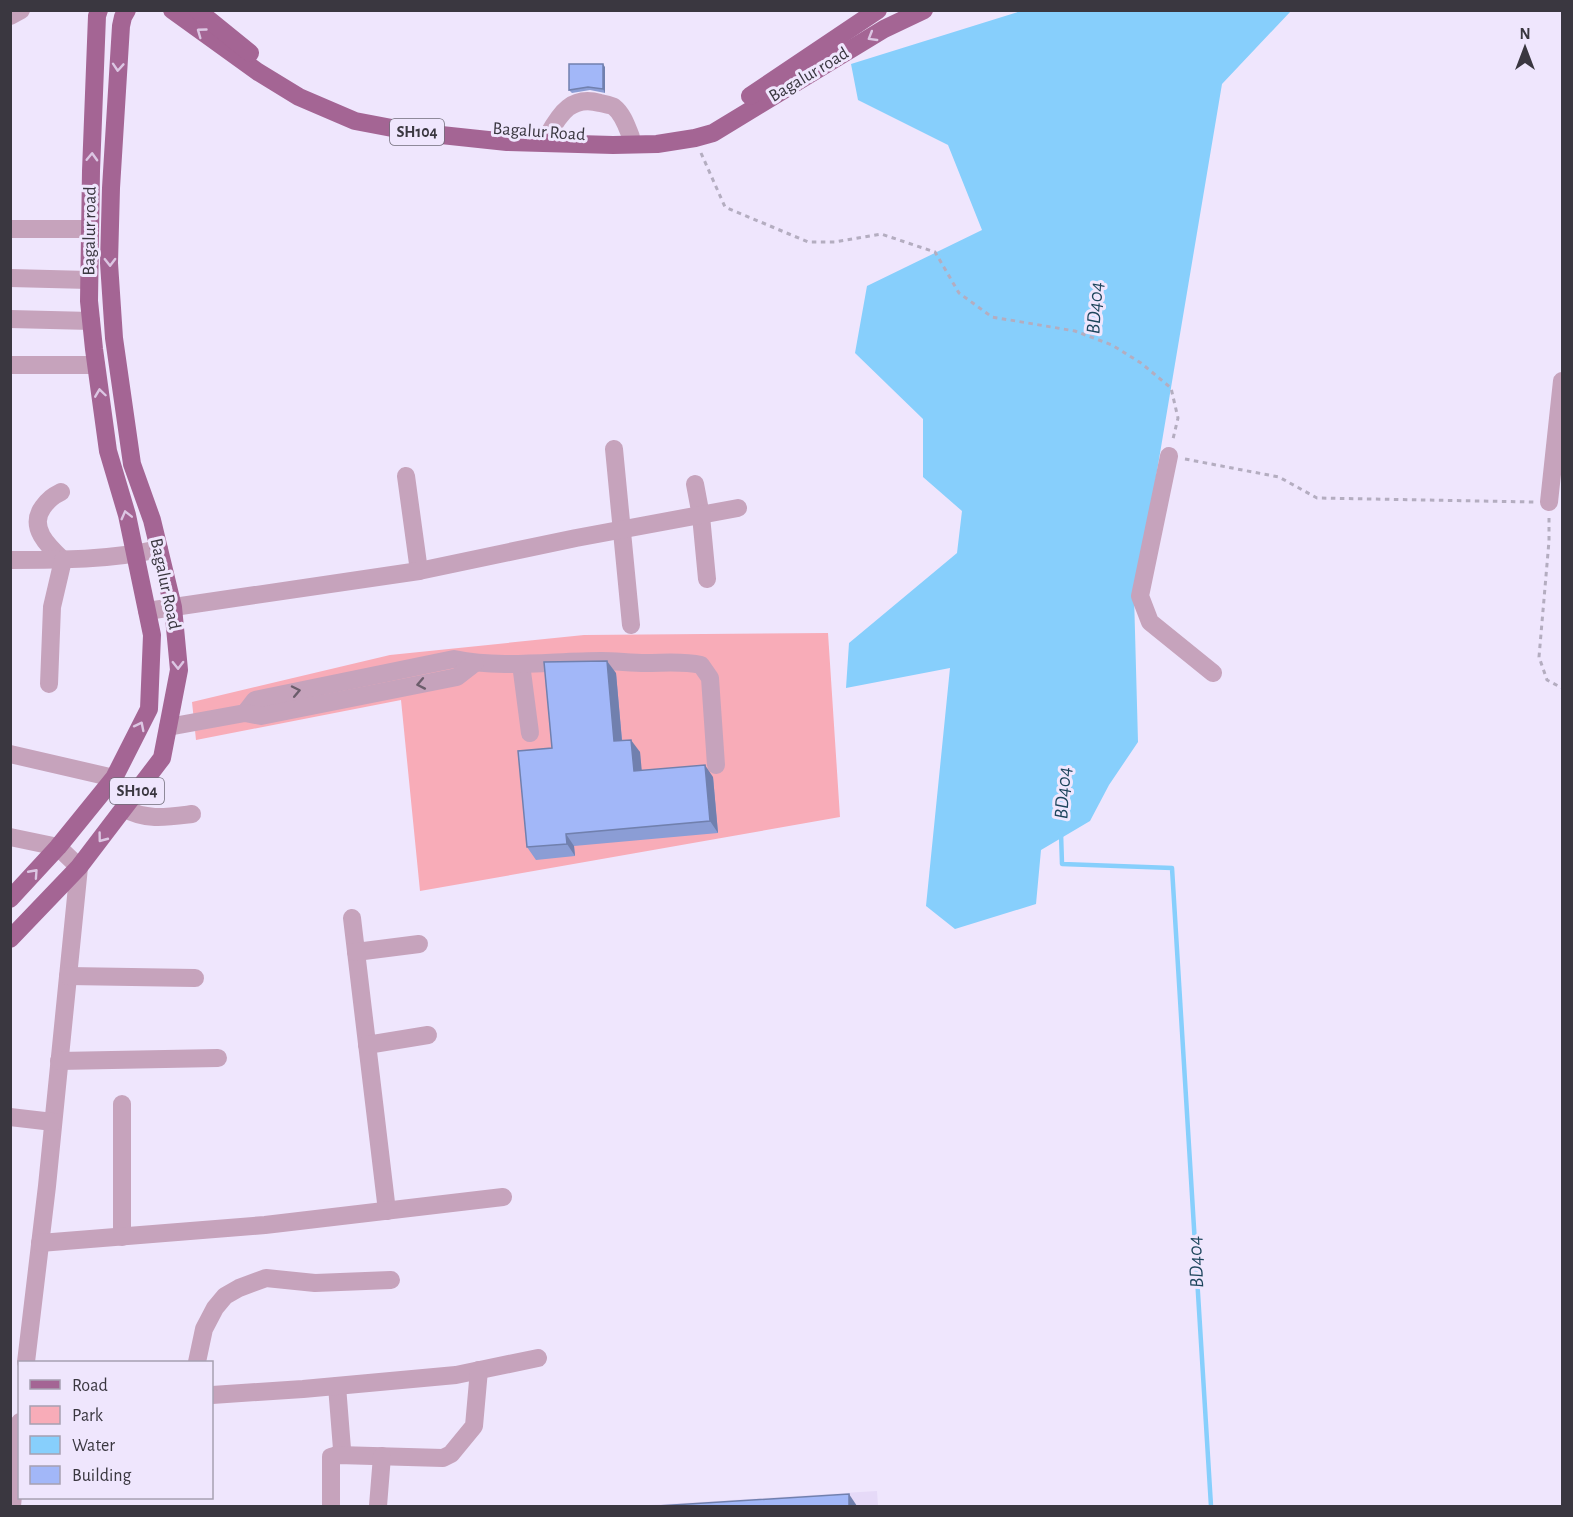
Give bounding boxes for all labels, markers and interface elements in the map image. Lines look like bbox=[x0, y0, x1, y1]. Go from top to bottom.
north arrow bbox=[1495, 18, 1555, 78]
text: N bbox=[1519, 26, 1531, 42]
one-way arrow bbox=[197, 28, 208, 39]
one-way arrow bbox=[868, 30, 878, 41]
street label: Bagalur road bbox=[766, 44, 852, 106]
one-way arrow bbox=[111, 63, 124, 72]
road number: SH104 bbox=[390, 119, 444, 145]
street label: Bagalur Road bbox=[492, 120, 586, 144]
one-way arrow bbox=[85, 153, 98, 162]
street label: Bagalur road bbox=[80, 186, 100, 276]
one-way arrow bbox=[104, 258, 116, 267]
water label: BD404 bbox=[1083, 281, 1107, 335]
one-way arrow bbox=[94, 389, 106, 398]
one-way arrow bbox=[121, 510, 134, 520]
street label: Bagalur Road bbox=[147, 537, 183, 631]
one-way arrow bbox=[172, 660, 184, 669]
one-way arrow bbox=[417, 676, 427, 689]
one-way arrow bbox=[291, 685, 301, 698]
one-way arrow bbox=[133, 721, 145, 732]
water label: BD404 bbox=[1051, 766, 1075, 820]
road number: SH104 bbox=[110, 778, 164, 804]
one-way arrow bbox=[98, 831, 109, 842]
one-way arrow bbox=[27, 869, 38, 880]
water label: BD404 bbox=[1185, 1235, 1207, 1289]
legend bbox=[18, 1361, 213, 1499]
text: Road bbox=[72, 1377, 108, 1395]
text: Park bbox=[72, 1407, 104, 1425]
text: Water bbox=[72, 1437, 115, 1455]
text: Building bbox=[72, 1467, 132, 1485]

